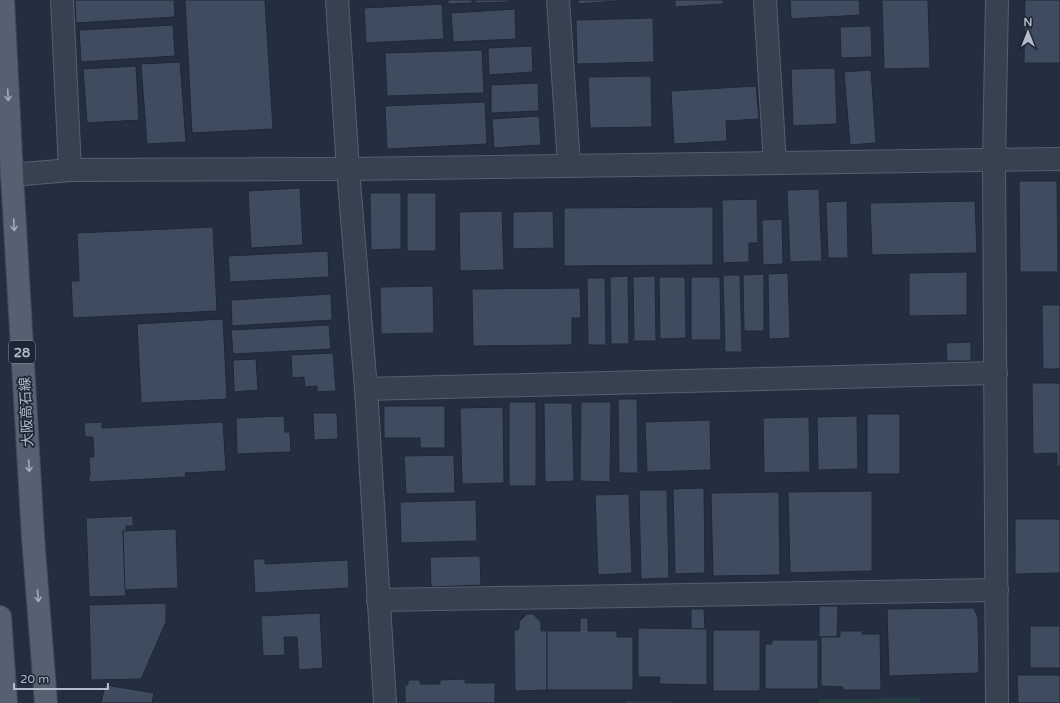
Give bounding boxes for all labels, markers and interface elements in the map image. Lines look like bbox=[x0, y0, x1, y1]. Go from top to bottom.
north arrow bbox=[1008, 12, 1048, 52]
text: N bbox=[1024, 16, 1032, 29]
one-way arrow bbox=[4, 88, 11, 101]
one-way arrow bbox=[11, 218, 18, 231]
road number: 28 bbox=[9, 341, 35, 363]
street label: 大阪高石線 bbox=[16, 377, 37, 447]
one-way arrow bbox=[25, 459, 32, 472]
one-way arrow bbox=[34, 589, 41, 602]
scale bar bbox=[14, 665, 108, 691]
text: 20 m bbox=[20, 672, 49, 686]

